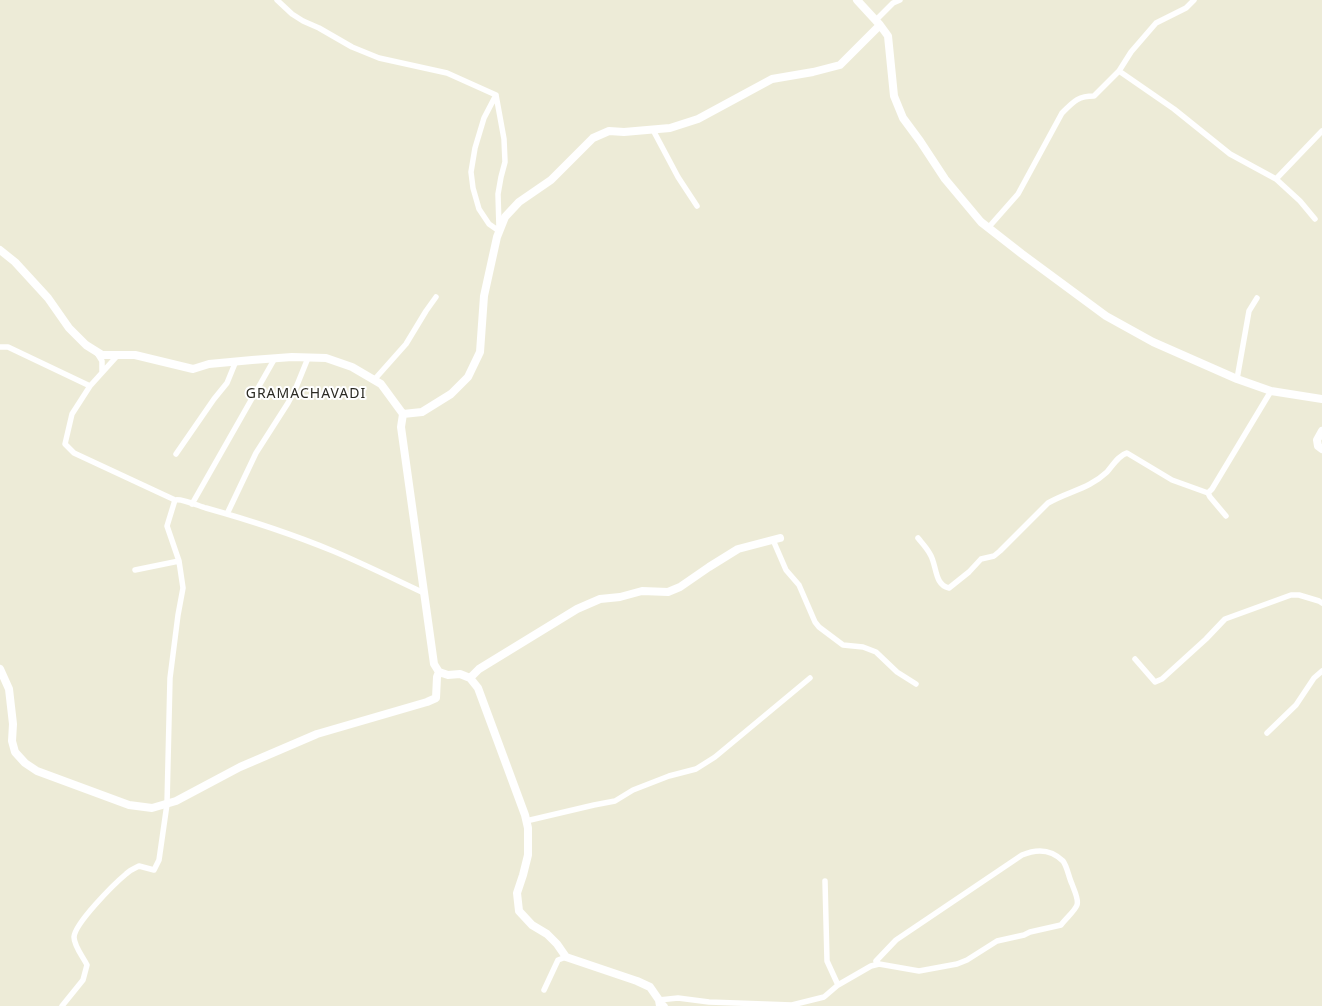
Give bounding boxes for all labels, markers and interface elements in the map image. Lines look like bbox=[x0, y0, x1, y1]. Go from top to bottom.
district label: GRAMACHAVADI bbox=[246, 386, 366, 402]

